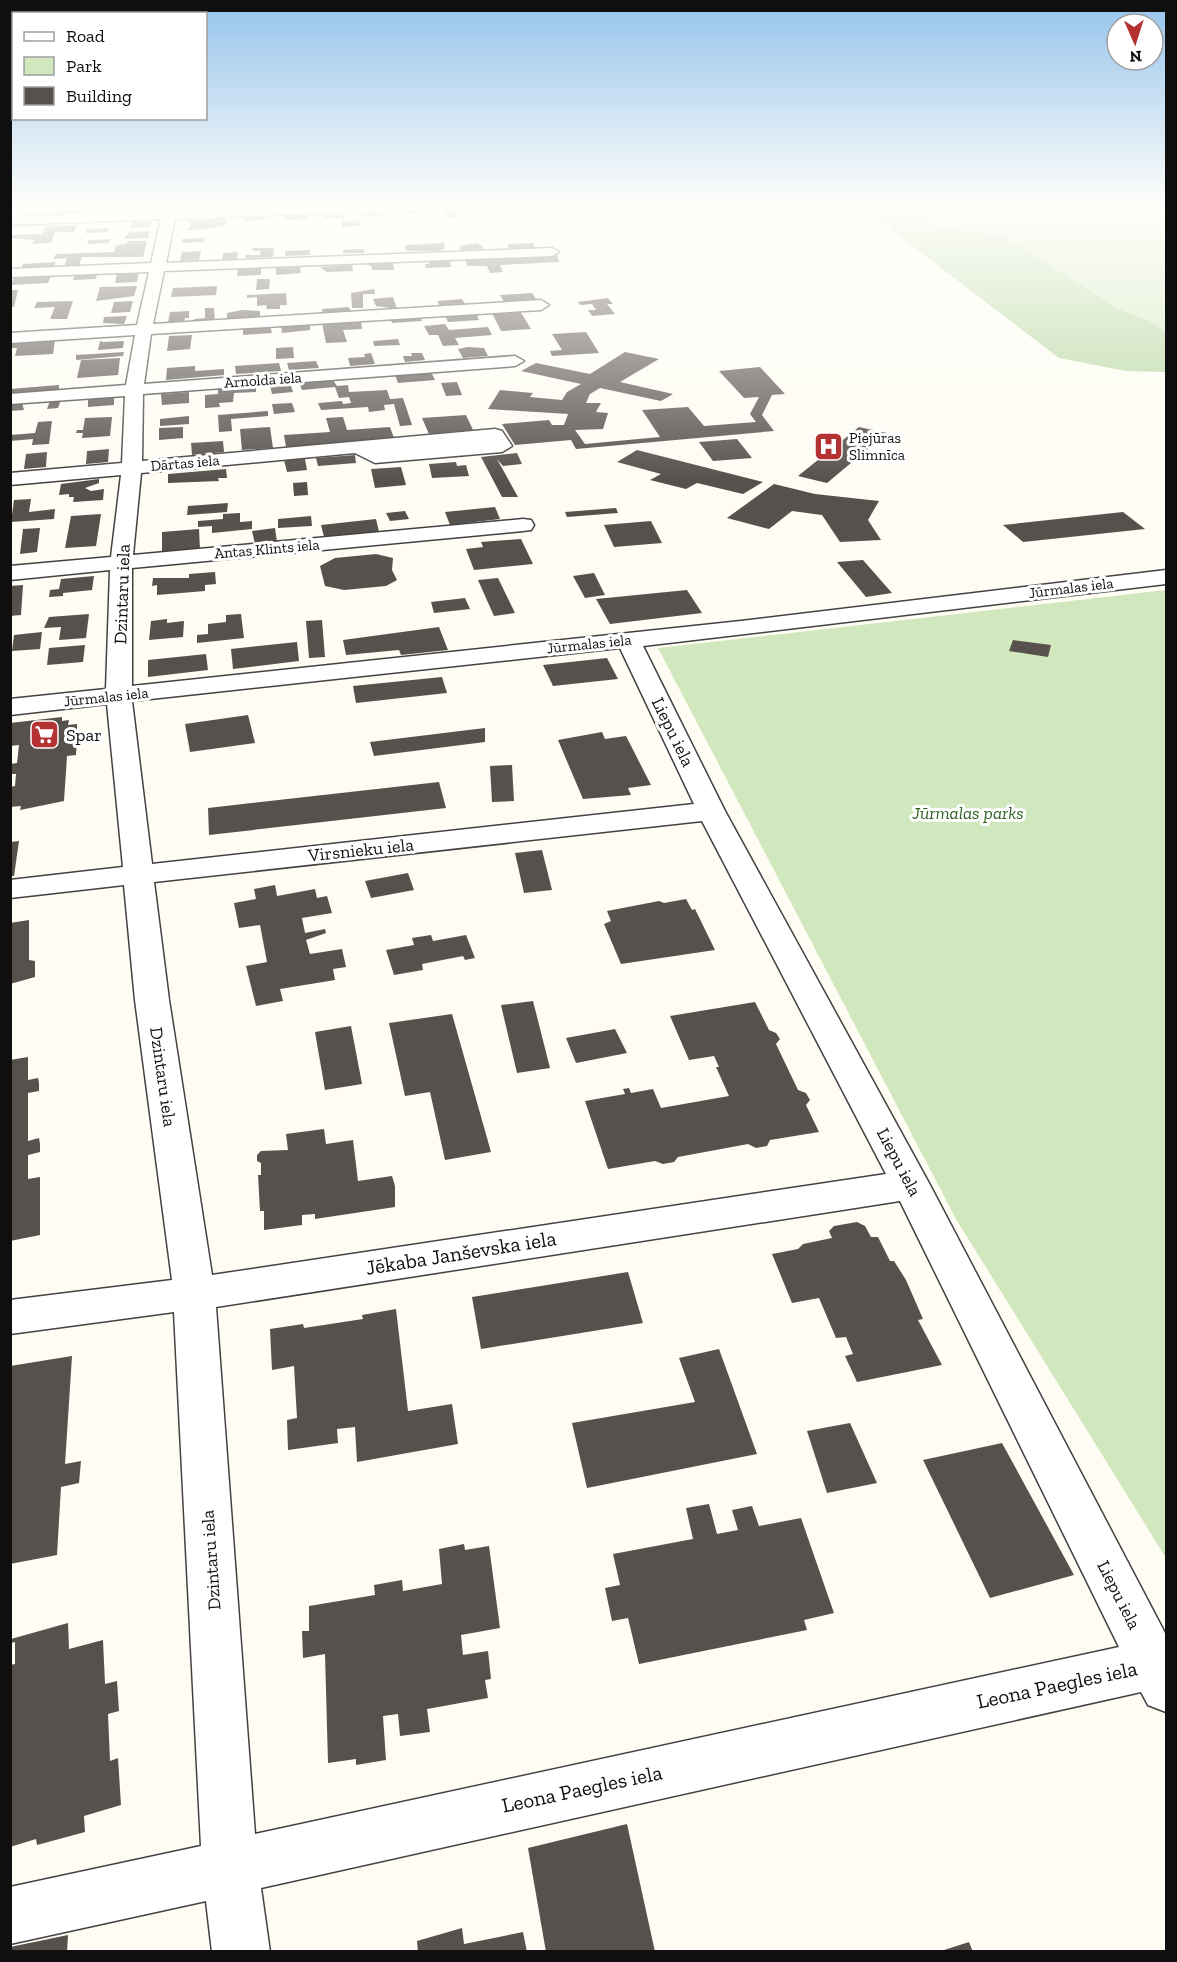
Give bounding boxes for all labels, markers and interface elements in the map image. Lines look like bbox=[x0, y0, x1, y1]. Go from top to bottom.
legend bbox=[12, 12, 207, 120]
north arrow bbox=[1105, 12, 1165, 72]
text: Road bbox=[66, 25, 105, 47]
text: N bbox=[1129, 47, 1142, 66]
text: Park bbox=[66, 55, 102, 77]
text: Building bbox=[66, 85, 132, 107]
street label: Arnolda iela bbox=[224, 368, 302, 392]
place label: Piejūras Slimnīca bbox=[849, 429, 905, 464]
hospital icon: Piejūras Slimnīca bbox=[812, 431, 844, 463]
street label: Dārtas iela bbox=[150, 451, 220, 475]
street label: Antas Klints iela bbox=[214, 535, 320, 563]
street label: Dzintaru iela bbox=[109, 543, 135, 645]
street label: Jūrmalas iela bbox=[1028, 574, 1114, 602]
street label: Jūrmalas iela bbox=[546, 631, 632, 657]
street label: Jūrmalas iela bbox=[63, 684, 149, 710]
street label: Liepu iela bbox=[647, 694, 699, 771]
supermarket icon: Spar bbox=[29, 719, 61, 751]
place label: Spar bbox=[66, 724, 102, 746]
park label: Jūrmalas parks bbox=[911, 802, 1024, 824]
street label: Virsnieku iela bbox=[306, 833, 415, 867]
street label: Dzintaru iela bbox=[145, 1026, 181, 1129]
street label: Liepu iela bbox=[872, 1124, 926, 1200]
street label: Jēkaba Janševska iela bbox=[364, 1225, 558, 1280]
street label: Dzintaru iela bbox=[197, 1509, 225, 1611]
street label: Liepu iela bbox=[1092, 1557, 1146, 1633]
street label: Leona Paegles iela bbox=[974, 1655, 1139, 1714]
street label: Leona Paegles iela bbox=[499, 1759, 664, 1818]

